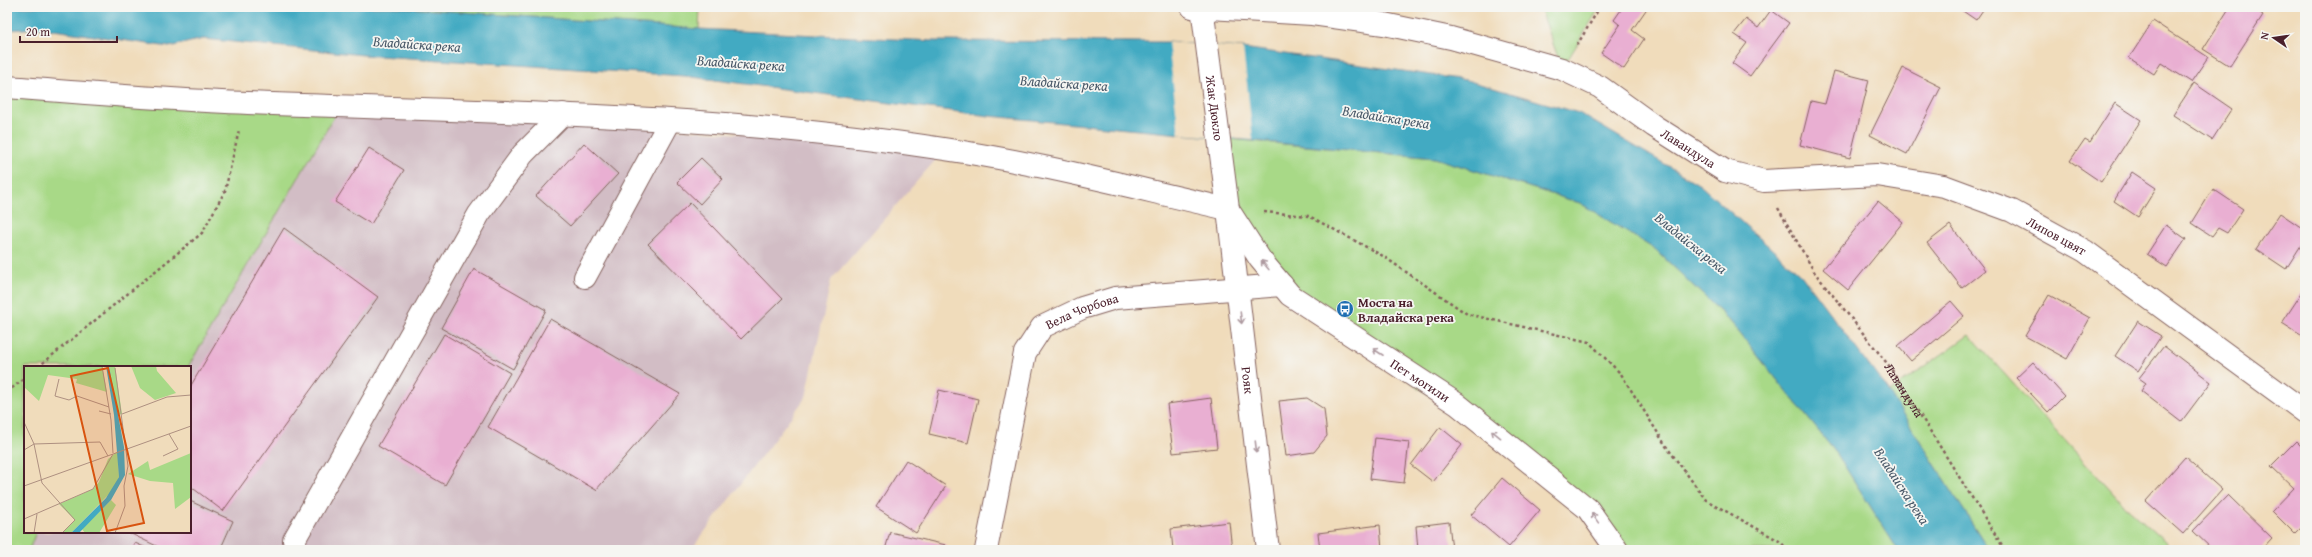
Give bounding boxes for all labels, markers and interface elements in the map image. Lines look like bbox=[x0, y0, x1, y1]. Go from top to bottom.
scale bar bbox=[20, 18, 117, 44]
north arrow bbox=[2254, 18, 2294, 58]
text: 20 m bbox=[26, 23, 50, 40]
text: N bbox=[2256, 30, 2273, 41]
water label: Владайска река bbox=[371, 31, 462, 57]
water label: Владайска река bbox=[695, 50, 786, 76]
water label: Владайска река bbox=[1018, 70, 1109, 96]
street label: Жак Дюкло bbox=[1201, 73, 1228, 142]
water label: Владайска река bbox=[1340, 100, 1432, 134]
street label: Лавандула bbox=[1657, 124, 1720, 173]
water label: Владайска река bbox=[1650, 207, 1732, 279]
street label: Липов цвят bbox=[2023, 212, 2090, 260]
one-way arrow bbox=[1261, 259, 1270, 270]
street label: Вела Чорбова bbox=[1042, 288, 1121, 334]
place label: Моста на Владайска река bbox=[1358, 293, 1454, 327]
bus stop icon: Моста на Владайска река bbox=[1335, 299, 1355, 319]
one-way arrow bbox=[1237, 311, 1245, 324]
one-way arrow bbox=[1373, 348, 1384, 356]
street label: Пет могили bbox=[1386, 354, 1454, 407]
street label: Лавандула bbox=[1879, 359, 1929, 422]
inset map bbox=[24, 366, 191, 533]
street label: Рояк bbox=[1237, 366, 1259, 395]
one-way arrow bbox=[1490, 430, 1501, 439]
one-way arrow bbox=[1252, 440, 1259, 453]
water label: Владайска река bbox=[1869, 443, 1935, 529]
one-way arrow bbox=[1591, 513, 1599, 524]

